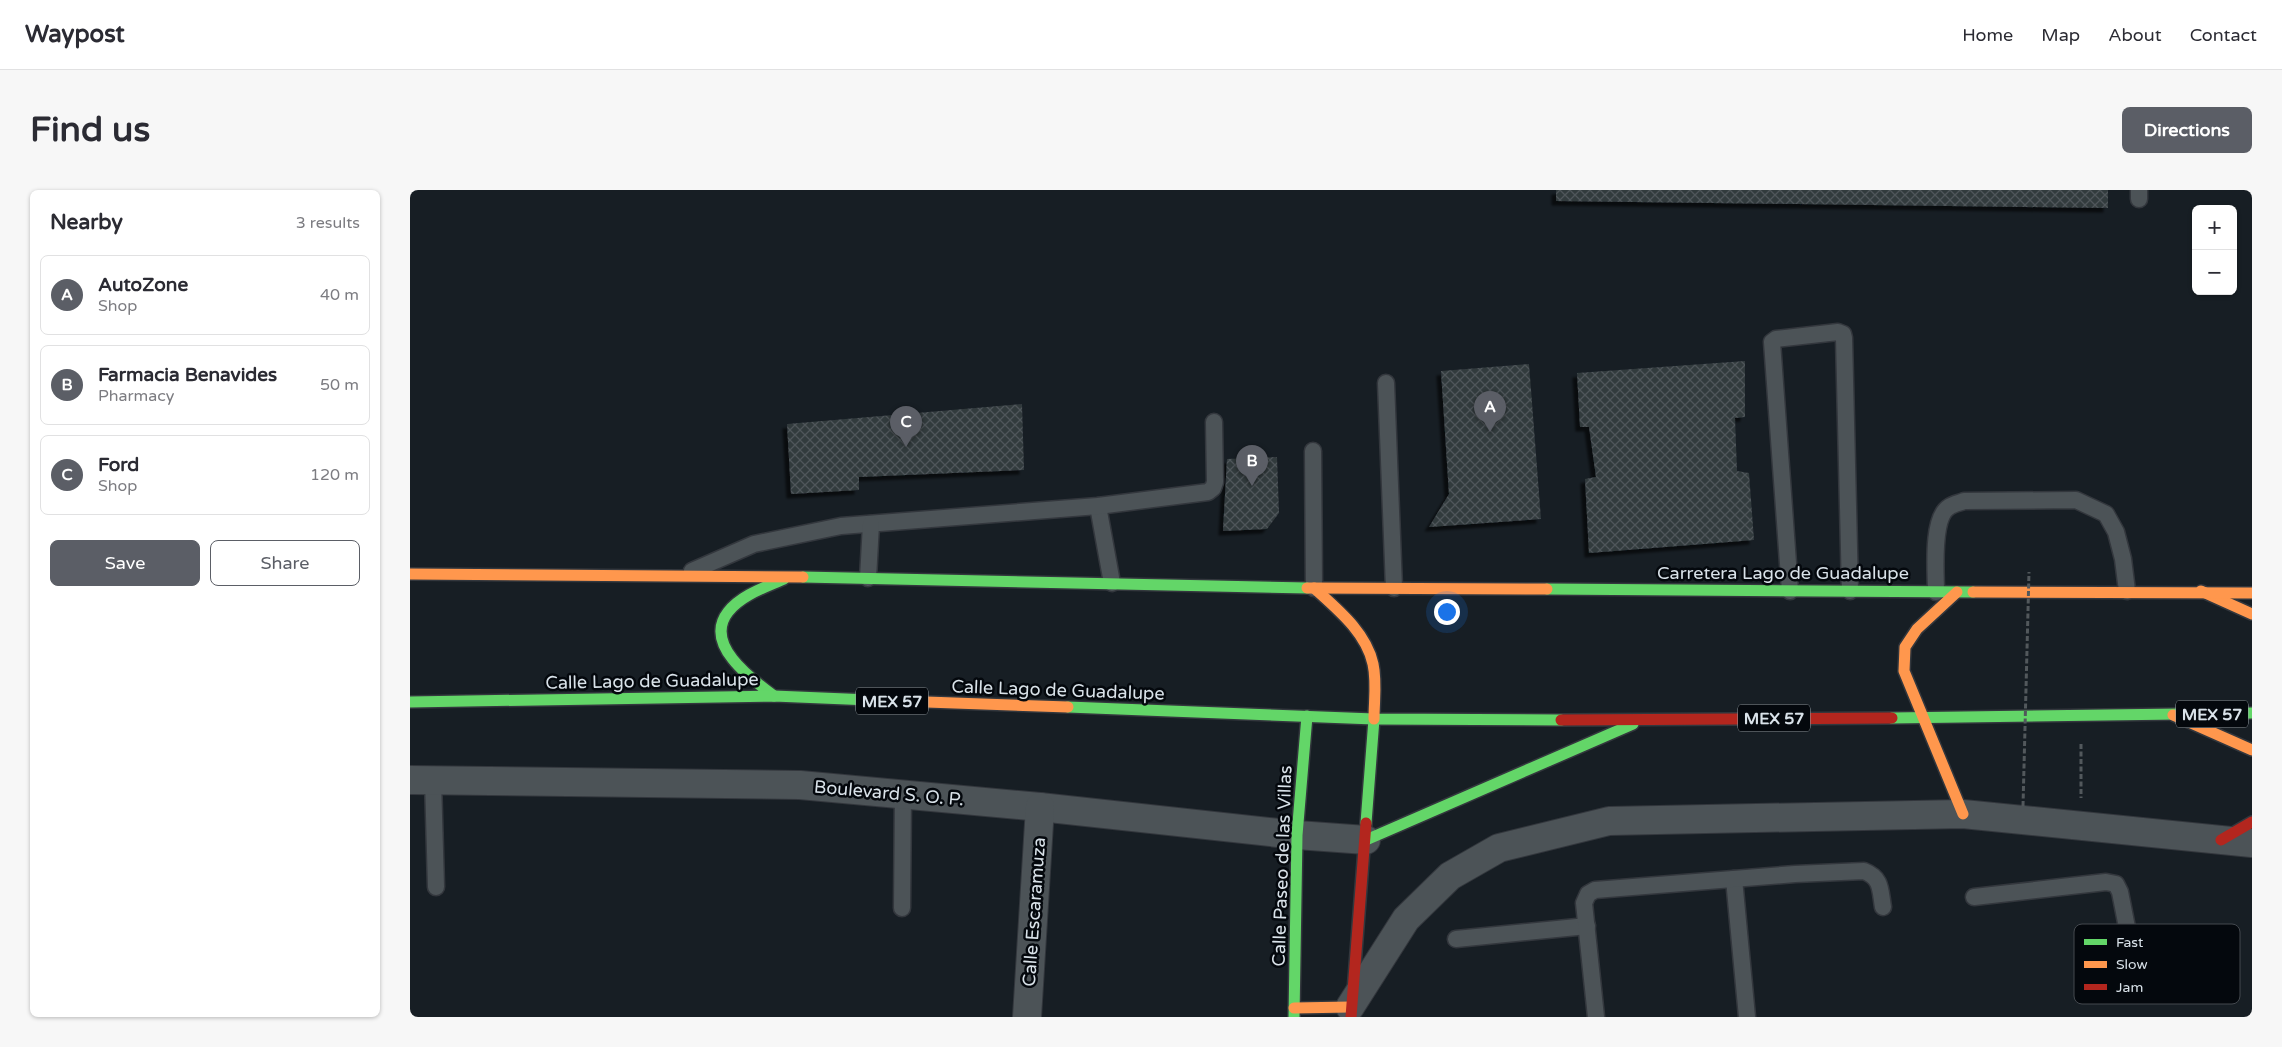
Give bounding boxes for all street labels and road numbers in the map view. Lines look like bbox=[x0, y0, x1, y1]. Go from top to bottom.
street label: Carretera Lago de Guadalupe bbox=[1657, 562, 1909, 584]
street label: Calle Lago de Guadalupe bbox=[545, 668, 759, 694]
street label: Calle Lago de Guadalupe bbox=[951, 675, 1165, 705]
road number: MEX 57 bbox=[856, 688, 928, 714]
road number: MEX 57 bbox=[2176, 700, 2248, 728]
road number: MEX 57 bbox=[1738, 704, 1810, 732]
street label: Calle Paseo de las Villas bbox=[1267, 765, 1297, 967]
street label: Boulevard S. O. P. bbox=[813, 775, 965, 811]
street label: Calle Escaramuza bbox=[1018, 837, 1050, 987]

